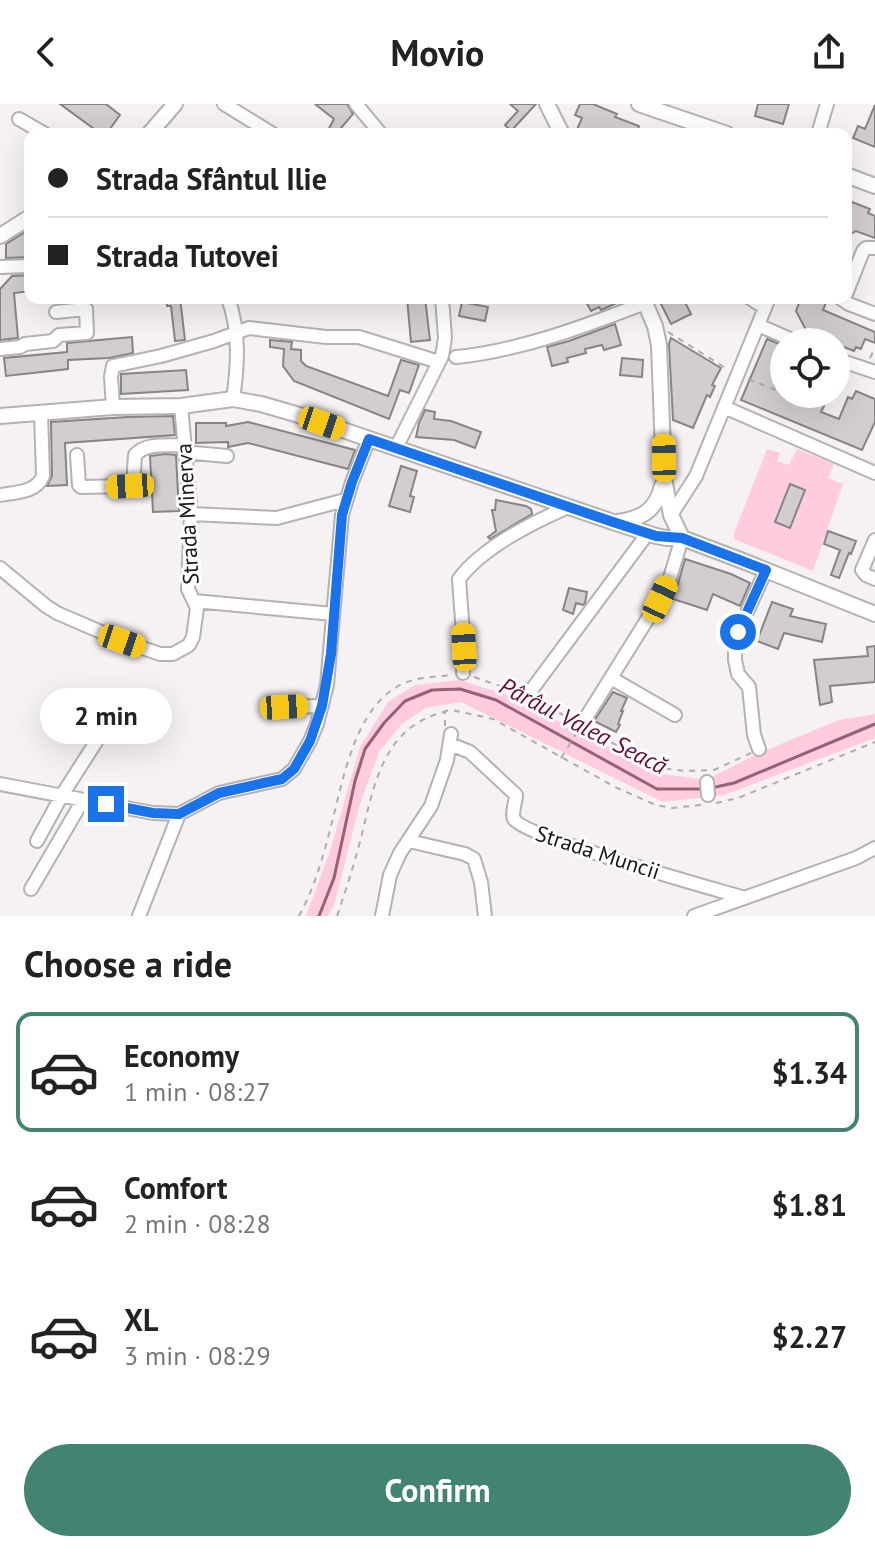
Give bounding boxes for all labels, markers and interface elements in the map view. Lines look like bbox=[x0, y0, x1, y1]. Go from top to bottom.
text: Movio bbox=[391, 29, 484, 76]
icon: back bbox=[24, 30, 68, 74]
icon: share bbox=[807, 30, 851, 74]
text: Strada Sfântul Ilie bbox=[96, 159, 327, 198]
text: Strada Tutovei bbox=[96, 236, 279, 275]
map controls bbox=[770, 328, 850, 408]
button: locate bbox=[770, 328, 850, 408]
car bbox=[295, 404, 349, 442]
car bbox=[652, 434, 676, 482]
street label: Strada Minerva bbox=[169, 443, 205, 585]
car bbox=[105, 473, 155, 499]
car bbox=[639, 572, 681, 626]
route start bbox=[720, 614, 756, 650]
car bbox=[95, 622, 149, 660]
car bbox=[451, 622, 477, 672]
water label: Pârâul Valea Seacă bbox=[494, 670, 673, 782]
callout: 2 min bbox=[40, 688, 172, 744]
car bbox=[259, 694, 309, 720]
text: 2 min bbox=[74, 699, 138, 732]
route end bbox=[88, 786, 124, 822]
street label: Strada Muncii bbox=[532, 819, 664, 885]
text: Choose a ride bbox=[24, 940, 232, 987]
icon: car bbox=[28, 1036, 100, 1108]
text: Economy bbox=[124, 1036, 239, 1075]
text: $1.34 bbox=[772, 1053, 847, 1092]
text: 1 min · 08:27 bbox=[124, 1075, 271, 1108]
icon: car bbox=[28, 1168, 100, 1240]
text: Comfort bbox=[124, 1168, 227, 1207]
text: $1.81 bbox=[772, 1185, 847, 1224]
text: 2 min · 08:28 bbox=[124, 1207, 271, 1240]
icon: car bbox=[28, 1300, 100, 1372]
text: XL bbox=[124, 1300, 158, 1339]
text: $2.27 bbox=[772, 1317, 847, 1356]
text: 3 min · 08:29 bbox=[124, 1339, 271, 1372]
button: Confirm bbox=[24, 1444, 851, 1536]

